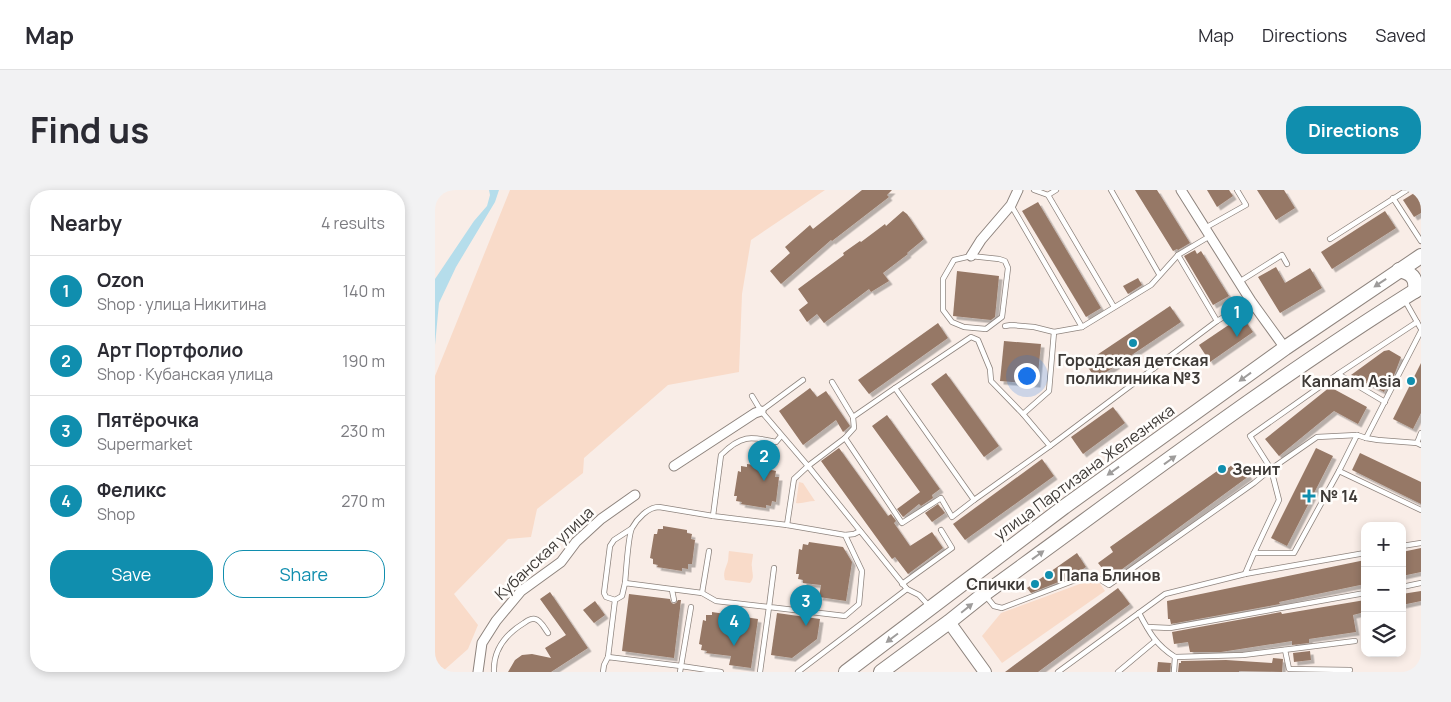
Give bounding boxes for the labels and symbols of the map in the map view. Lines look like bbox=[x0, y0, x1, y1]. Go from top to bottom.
one-way arrow bbox=[1373, 278, 1387, 287]
pin: 1 bbox=[1221, 296, 1253, 337]
marker: Городская детская поликлиника №3 bbox=[1127, 337, 1139, 349]
place label: Городская детская поликлиника №3 bbox=[1058, 349, 1209, 389]
your location bbox=[1014, 363, 1040, 389]
place label: Kannam Asia bbox=[1302, 370, 1401, 392]
one-way arrow bbox=[1238, 372, 1252, 382]
marker: Kannam Asia bbox=[1405, 375, 1417, 387]
street label: улица Партизана Железняка bbox=[989, 399, 1179, 545]
pin: 2 bbox=[748, 440, 780, 481]
one-way arrow bbox=[1163, 455, 1176, 465]
place label: Зенит bbox=[1232, 458, 1281, 480]
marker: Зенит bbox=[1216, 463, 1228, 475]
one-way arrow bbox=[1107, 466, 1120, 477]
place label: № 14 bbox=[1320, 485, 1358, 507]
marker: № 14 bbox=[1302, 489, 1316, 503]
street label: Кубанская улица bbox=[490, 501, 598, 605]
one-way arrow bbox=[1031, 550, 1045, 560]
place label: Папа Блинов bbox=[1059, 564, 1160, 586]
marker: Папа Блинов bbox=[1043, 569, 1055, 581]
place label: Спички bbox=[966, 573, 1025, 595]
marker: Спички bbox=[1029, 578, 1041, 590]
pin: 3 bbox=[790, 585, 822, 626]
one-way arrow bbox=[960, 603, 973, 614]
pin: 4 bbox=[718, 605, 750, 646]
one-way arrow bbox=[886, 632, 899, 643]

